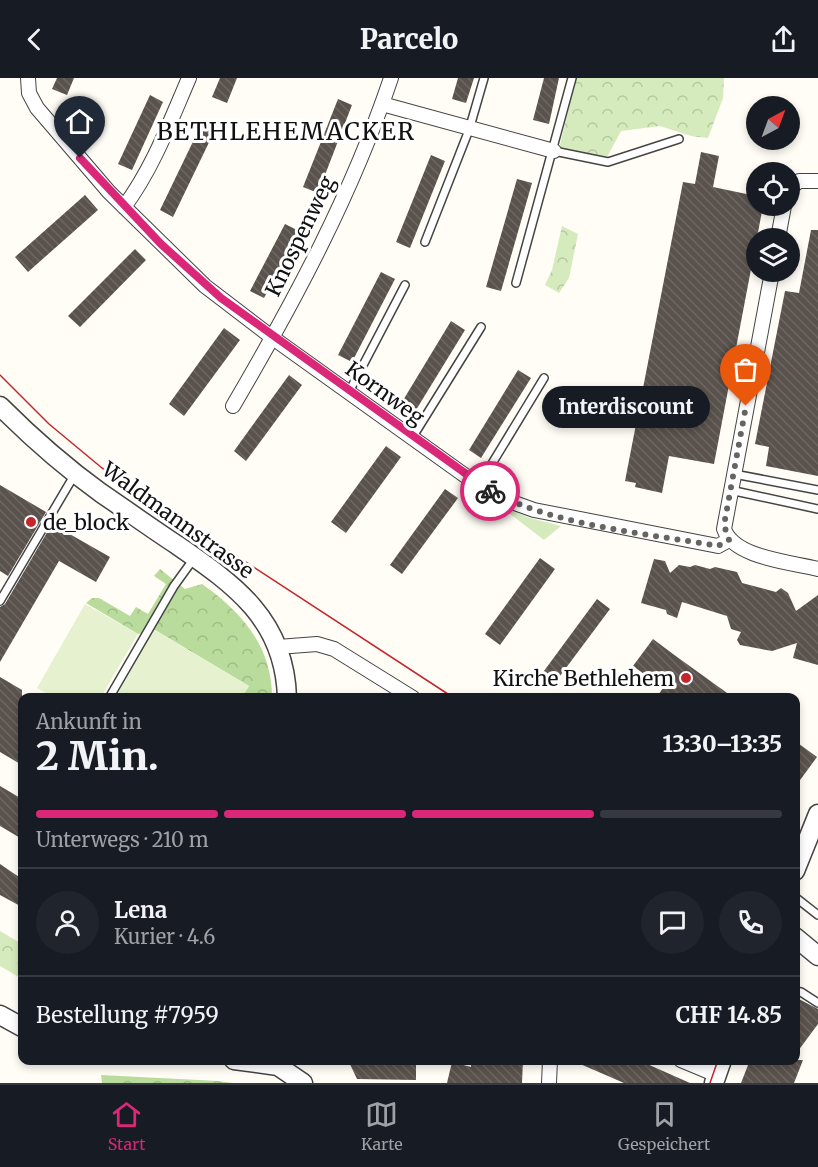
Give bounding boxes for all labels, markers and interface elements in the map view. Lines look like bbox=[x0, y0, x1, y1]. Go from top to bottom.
text: Parcelo bbox=[360, 22, 458, 56]
icon: back bbox=[18, 23, 51, 56]
icon: share bbox=[767, 23, 800, 56]
pin bbox=[54, 96, 105, 158]
north arrow bbox=[746, 96, 800, 150]
map controls bbox=[746, 96, 800, 282]
icon: home bbox=[63, 105, 96, 138]
district label: BETHLEHEMACKER bbox=[156, 116, 416, 147]
button: locate bbox=[746, 162, 800, 216]
street label: Knospenweg bbox=[259, 171, 341, 301]
button: layers bbox=[746, 228, 800, 282]
pin bbox=[720, 344, 771, 406]
icon: bag bbox=[729, 353, 762, 386]
street label: Kornweg bbox=[340, 355, 430, 431]
callout: Interdiscount bbox=[542, 385, 710, 427]
text: Interdiscount bbox=[558, 394, 694, 419]
street label: Waldmannstrasse bbox=[96, 455, 259, 584]
courier bbox=[460, 461, 520, 521]
icon: bike bbox=[474, 475, 507, 508]
place label: de_block bbox=[43, 509, 130, 536]
marker: de_block bbox=[24, 515, 38, 529]
place label: Kirche Bethlehem bbox=[493, 665, 674, 692]
marker: Kirche Bethlehem bbox=[679, 671, 693, 685]
text: Ankunft in bbox=[36, 709, 142, 734]
text: 13:30–13:35 bbox=[662, 730, 782, 758]
text: 2 Min. bbox=[36, 732, 159, 781]
text: Unterwegs · 210 m bbox=[36, 827, 209, 852]
button: person bbox=[36, 891, 99, 954]
button: chat bbox=[641, 891, 704, 954]
button: phone bbox=[719, 891, 782, 954]
text: Lena bbox=[114, 896, 167, 924]
text: Kurier · 4.6 bbox=[114, 924, 215, 949]
text: Bestellung #7959 bbox=[36, 1001, 219, 1029]
text: CHF 14.85 bbox=[676, 1001, 782, 1029]
tab: Start bbox=[108, 1098, 146, 1154]
tab: Karte bbox=[361, 1098, 403, 1154]
tab: Gespeichert bbox=[618, 1098, 710, 1154]

